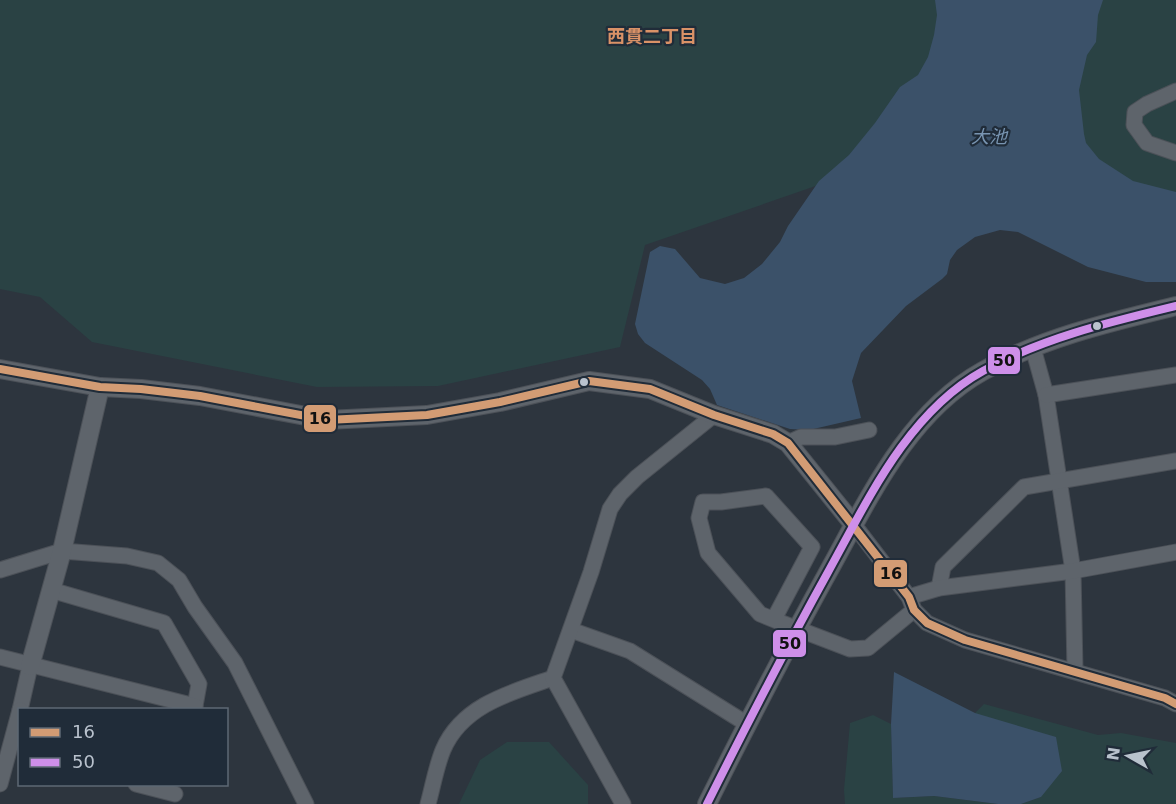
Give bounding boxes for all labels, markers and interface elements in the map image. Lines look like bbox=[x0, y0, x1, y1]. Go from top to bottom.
district label: 西貫二丁目 bbox=[607, 26, 697, 47]
water label: 大池 bbox=[971, 126, 1009, 147]
unlabelled marker bbox=[1091, 320, 1103, 332]
line badge: 50 bbox=[987, 346, 1021, 375]
text: 50 bbox=[993, 351, 1015, 370]
unlabelled marker bbox=[578, 376, 590, 388]
line badge: 16 bbox=[303, 404, 337, 433]
text: 16 bbox=[309, 409, 331, 428]
line badge: 16 bbox=[873, 559, 908, 588]
text: 16 bbox=[880, 564, 902, 583]
line badge: 50 bbox=[772, 629, 807, 658]
text: 50 bbox=[779, 634, 801, 653]
legend bbox=[18, 708, 228, 786]
text: 16 bbox=[72, 721, 95, 742]
north arrow bbox=[1098, 726, 1158, 786]
text: N bbox=[1103, 746, 1124, 762]
text: 50 bbox=[72, 751, 95, 772]

